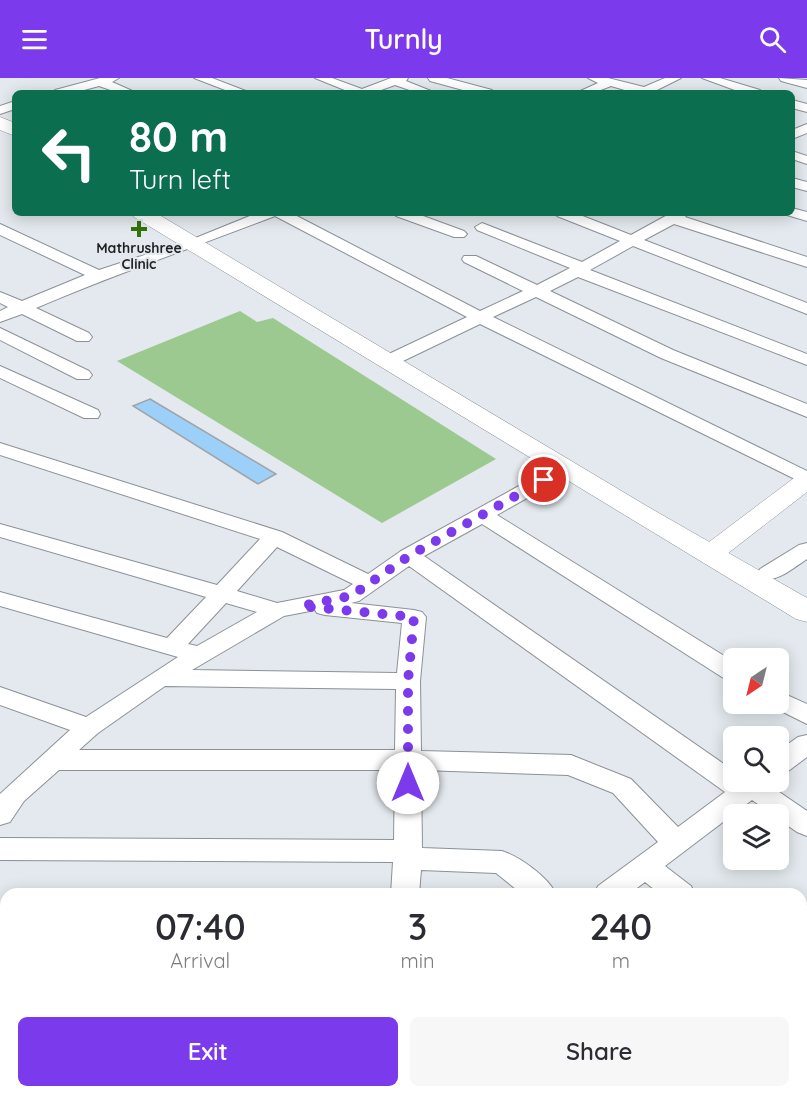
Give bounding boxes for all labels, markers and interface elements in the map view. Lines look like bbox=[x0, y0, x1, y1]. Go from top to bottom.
text: Turnly bbox=[364, 22, 443, 56]
icon: menu bbox=[18, 23, 51, 56]
icon: search bbox=[756, 23, 789, 56]
text: 80 m bbox=[129, 110, 228, 163]
icon: left bbox=[30, 114, 108, 192]
text: Turn left bbox=[129, 162, 231, 196]
marker: Mathrushree Clinic bbox=[130, 220, 148, 238]
place label: Mathrushree Clinic bbox=[96, 239, 182, 273]
pin bbox=[518, 454, 569, 505]
icon: arrive bbox=[527, 463, 560, 496]
north arrow bbox=[723, 648, 789, 714]
map controls bbox=[723, 648, 789, 870]
button: search bbox=[723, 726, 789, 792]
position arrow bbox=[376, 751, 440, 815]
button: layers bbox=[723, 804, 789, 870]
text: 07:40 bbox=[155, 904, 246, 949]
text: 3 bbox=[408, 904, 427, 949]
text: 240 bbox=[590, 904, 652, 949]
text: Arrival bbox=[170, 948, 230, 973]
text: min bbox=[401, 948, 435, 973]
text: m bbox=[612, 948, 630, 973]
button: Exit bbox=[18, 1017, 398, 1086]
button: Share bbox=[410, 1017, 789, 1086]

